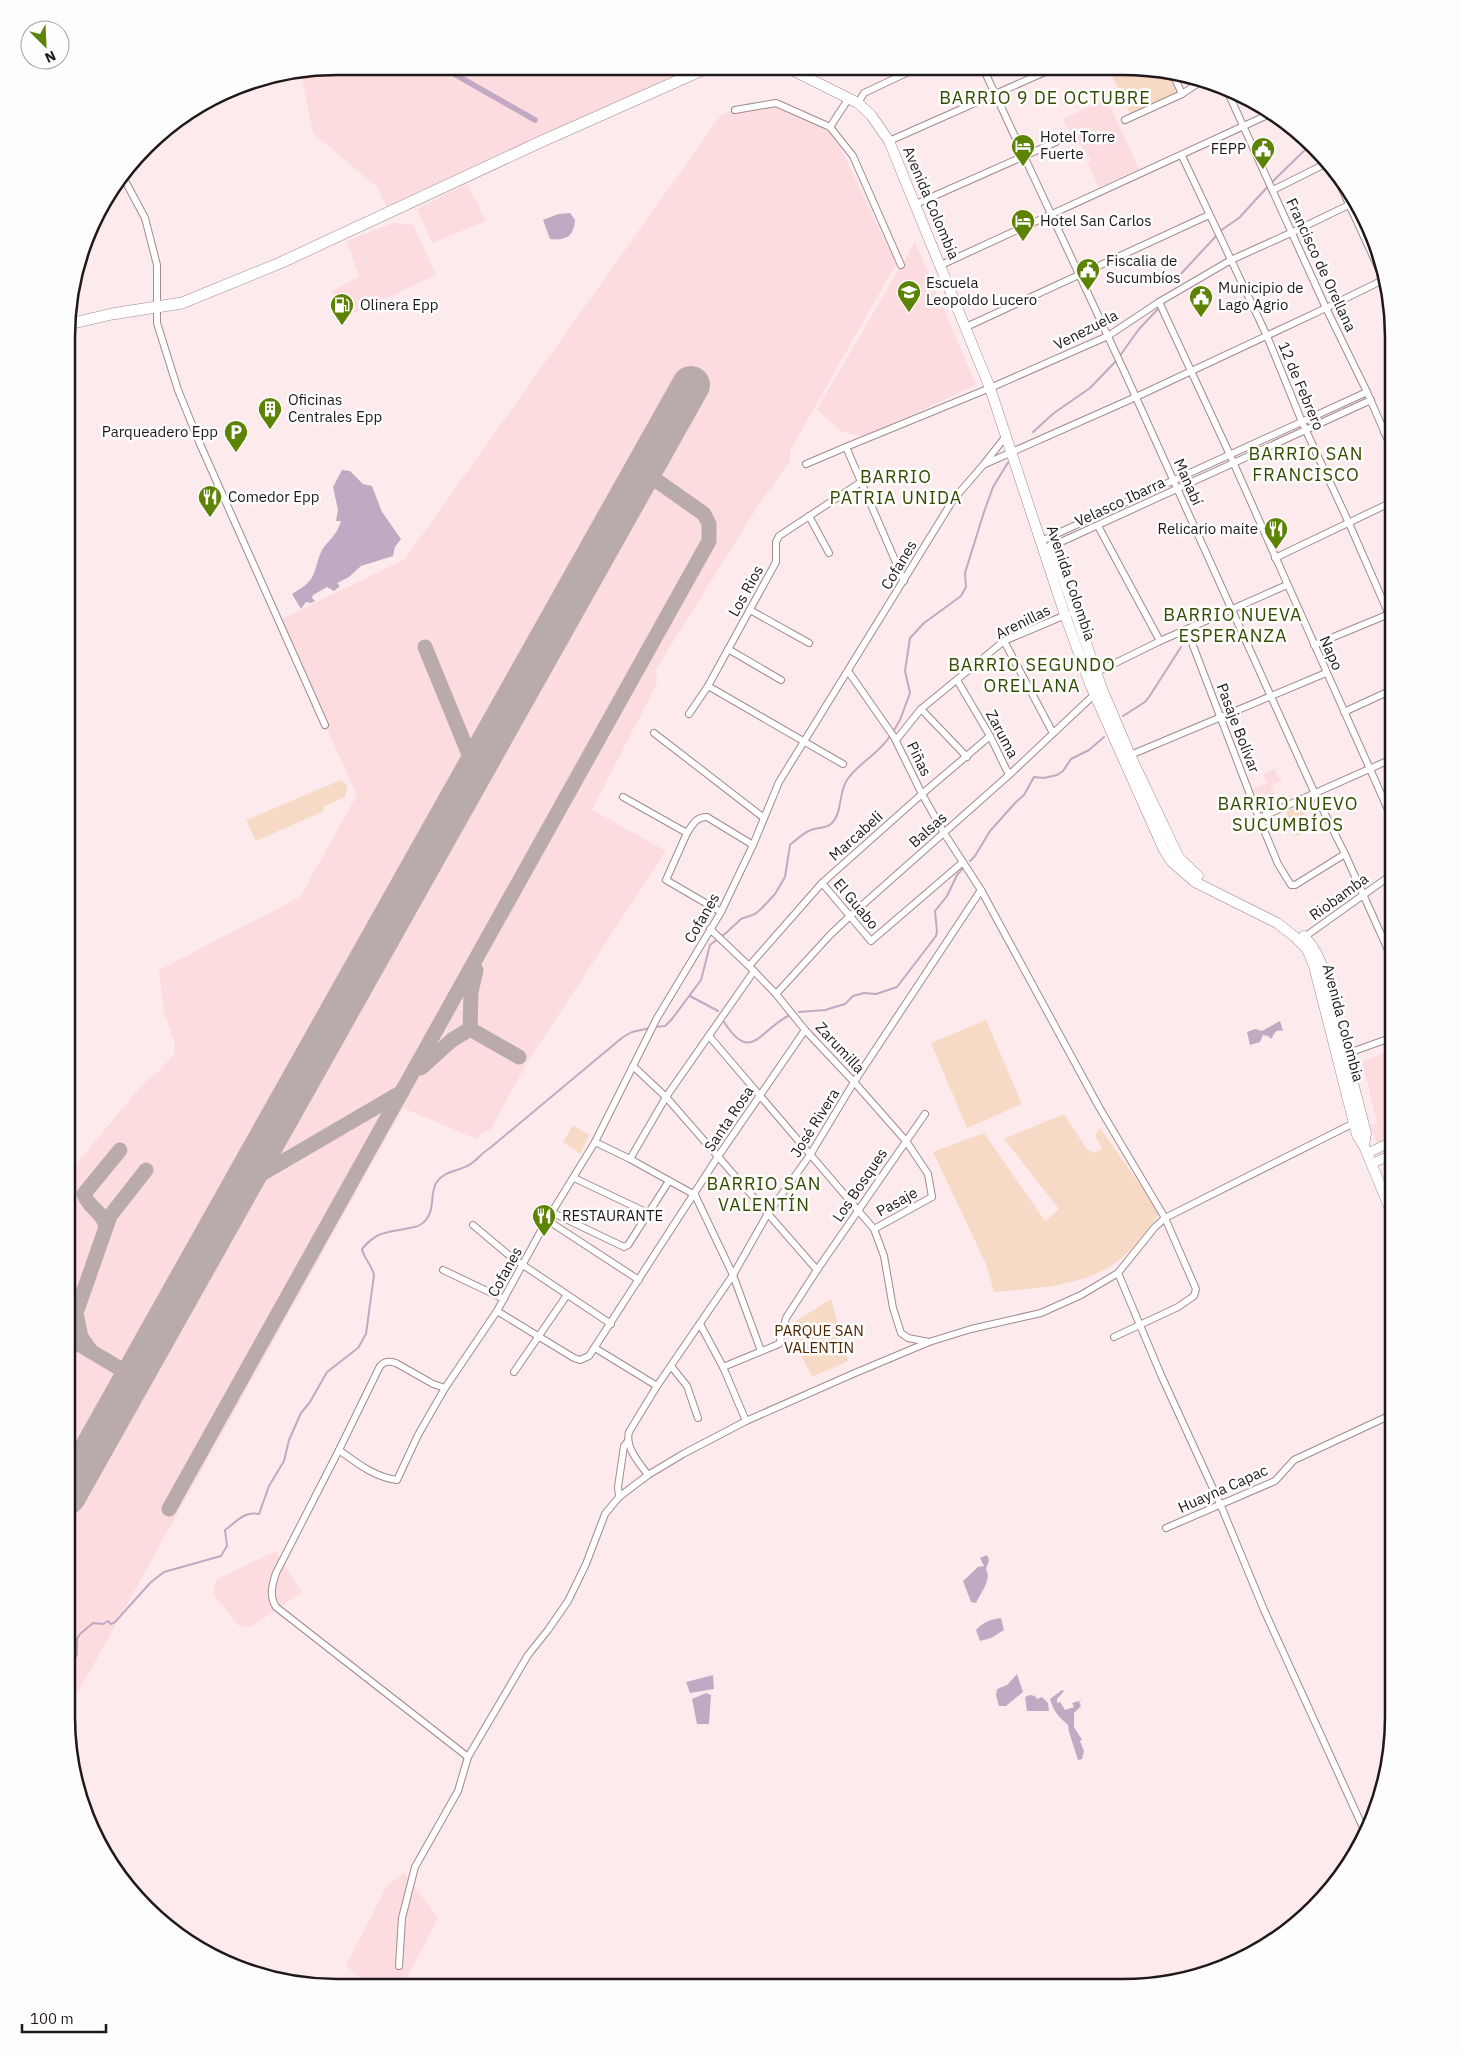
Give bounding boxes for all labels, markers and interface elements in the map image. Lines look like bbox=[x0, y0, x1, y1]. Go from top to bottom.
north arrow bbox=[20, 20, 70, 70]
text: N bbox=[42, 47, 59, 67]
district label: BARRIO 9 DE OCTUBRE bbox=[939, 86, 1151, 109]
place label: Hotel Torre Fuerte bbox=[1040, 127, 1115, 163]
hotel icon: Hotel Torre Fuerte bbox=[1010, 133, 1036, 167]
public building icon: FEPP bbox=[1250, 136, 1276, 170]
place label: FEPP bbox=[1211, 139, 1246, 158]
street label: Avenida Colombia bbox=[899, 143, 964, 262]
street label: Francisco de Orellana bbox=[1282, 195, 1361, 335]
hotel icon: Hotel San Carlos bbox=[1010, 208, 1036, 242]
place label: Hotel San Carlos bbox=[1040, 211, 1151, 230]
place label: Fiscalia de Sucumbíos bbox=[1106, 251, 1181, 287]
public building icon: Fiscalia de Sucumbíos bbox=[1075, 257, 1101, 291]
place label: Escuela Leopoldo Lucero bbox=[926, 273, 1037, 309]
place label: Municipio de Lago Agrio bbox=[1218, 278, 1304, 314]
school or university icon: Escuela Leopoldo Lucero bbox=[896, 279, 922, 313]
public building icon: Municipio de Lago Agrio bbox=[1188, 284, 1214, 318]
fuel station icon: Olinera Epp bbox=[329, 292, 355, 326]
place label: Olinera Epp bbox=[360, 295, 438, 314]
street label: Venezuela bbox=[1051, 305, 1121, 354]
street label: 12 de Febrero bbox=[1274, 339, 1329, 433]
place label: Oficinas Centrales Epp bbox=[288, 390, 382, 426]
building icon: Oficinas Centrales Epp bbox=[257, 396, 283, 430]
parking icon: Parqueadero Epp bbox=[223, 419, 249, 453]
place label: Parqueadero Epp bbox=[102, 422, 218, 441]
district label: BARRIO SAN FRANCISCO bbox=[1248, 442, 1364, 486]
street label: Manabí bbox=[1170, 455, 1207, 508]
district label: BARRIO PATRIA UNIDA bbox=[830, 465, 962, 509]
street label: Velasco Ibarra bbox=[1072, 472, 1168, 531]
restaurant icon: Comedor Epp bbox=[197, 484, 223, 518]
place label: Comedor Epp bbox=[228, 487, 319, 506]
restaurant icon: Relicario maite bbox=[1263, 516, 1289, 550]
place label: Relicario maite bbox=[1158, 519, 1258, 538]
street label: Avenida Colombia bbox=[1043, 522, 1100, 643]
street label: Cofanes bbox=[876, 536, 921, 593]
street label: Los Rios bbox=[724, 562, 767, 620]
street label: Arenillas bbox=[992, 600, 1053, 643]
district label: BARRIO NUEVA ESPERANZA bbox=[1163, 603, 1303, 647]
street label: Napo bbox=[1316, 633, 1347, 673]
district label: BARRIO SEGUNDO ORELLANA bbox=[948, 653, 1116, 697]
street label: Pasaje Bolívar bbox=[1213, 680, 1264, 776]
street label: Zaruma bbox=[982, 706, 1023, 761]
street label: Piñas bbox=[903, 738, 936, 779]
district label: BARRIO NUEVO SUCUMBÍOS bbox=[1217, 792, 1359, 836]
street label: Marcabeli bbox=[825, 807, 887, 865]
street label: Balsas bbox=[905, 808, 951, 852]
street label: Riobamba bbox=[1306, 869, 1372, 924]
street label: El Guabo bbox=[830, 874, 883, 933]
street label: Cofanes bbox=[680, 889, 723, 946]
street label: Avenida Colombia bbox=[1319, 962, 1368, 1084]
street label: Zarumilla bbox=[812, 1018, 869, 1077]
street label: Santa Rosa bbox=[700, 1082, 757, 1155]
street label: José Rivera bbox=[786, 1085, 843, 1161]
street label: Los Bosques bbox=[828, 1144, 891, 1225]
district label: BARRIO SAN VALENTÍN bbox=[706, 1172, 822, 1216]
street label: Pasaje bbox=[873, 1183, 921, 1221]
restaurant icon: RESTAURANTE bbox=[531, 1203, 557, 1237]
place label: RESTAURANTE bbox=[562, 1206, 663, 1225]
street label: Cofanes bbox=[483, 1243, 526, 1300]
park label: PARQUE SAN VALENTIN bbox=[774, 1321, 864, 1357]
street label: Huayna Capac bbox=[1175, 1460, 1271, 1517]
scale bar bbox=[22, 2002, 106, 2034]
text: 100 m bbox=[30, 2009, 74, 2028]

